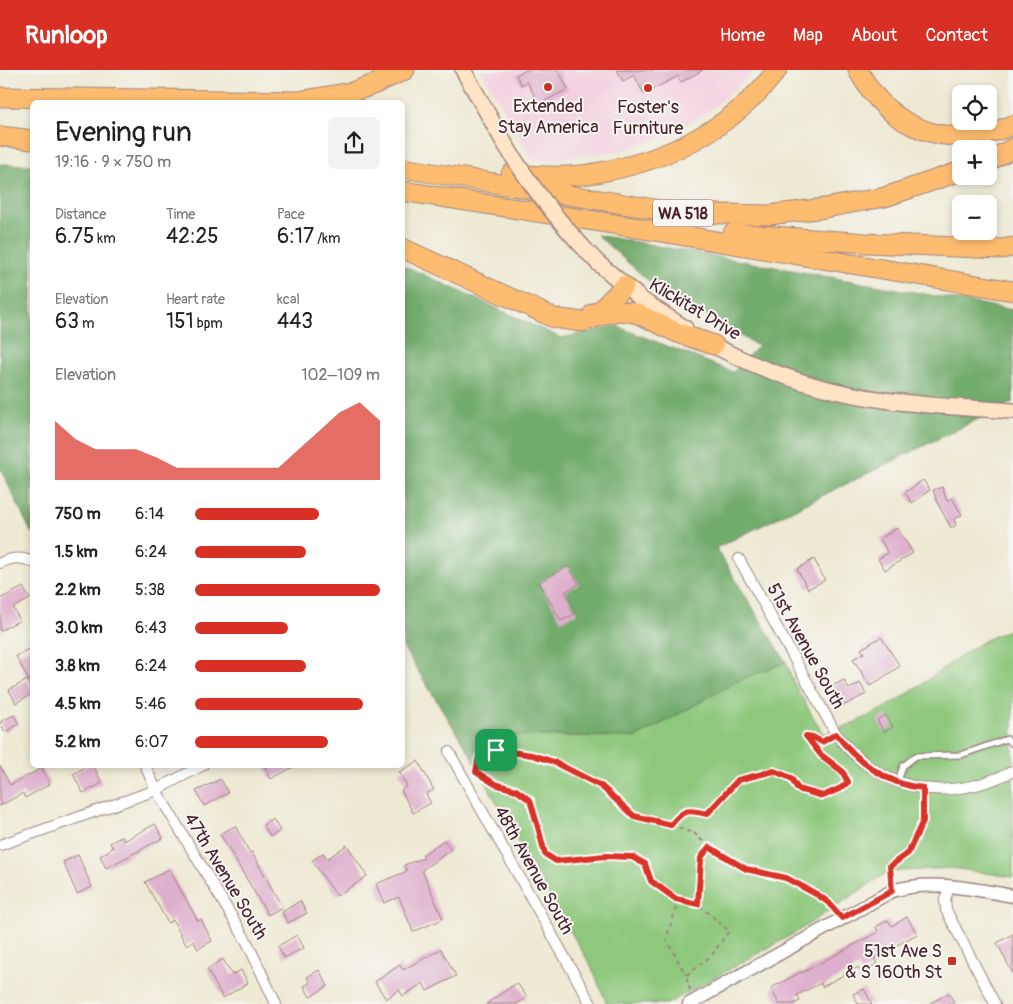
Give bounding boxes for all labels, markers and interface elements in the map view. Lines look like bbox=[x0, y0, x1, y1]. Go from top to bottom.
text: Runloop bbox=[25, 21, 108, 50]
text: Home bbox=[720, 24, 765, 47]
text: Map bbox=[793, 24, 823, 47]
text: About bbox=[851, 24, 897, 47]
text: Contact bbox=[925, 24, 988, 47]
marker: Extended Stay America bbox=[542, 81, 554, 93]
marker: Foster's Furniture bbox=[642, 82, 654, 94]
map controls bbox=[952, 85, 997, 240]
button: locate bbox=[952, 85, 997, 130]
place label: Extended Stay America bbox=[497, 95, 599, 139]
place label: Foster's Furniture bbox=[613, 96, 684, 140]
text: Evening run bbox=[55, 115, 192, 150]
button: share bbox=[328, 117, 380, 169]
button: + bbox=[952, 140, 997, 185]
text: 19:16 · 9 × 750 m bbox=[55, 152, 171, 172]
button: − bbox=[952, 195, 997, 240]
road number: WA 518 bbox=[653, 200, 713, 226]
text: Distance bbox=[55, 206, 106, 223]
text: Time bbox=[166, 206, 195, 223]
text: Pace bbox=[277, 206, 305, 223]
text: 6.75 bbox=[55, 223, 94, 250]
text: 42:25 bbox=[166, 223, 219, 250]
text: 6:17 bbox=[277, 223, 314, 250]
text: km bbox=[94, 230, 116, 247]
text: /km bbox=[314, 230, 341, 247]
street label: Klickitat Drive bbox=[645, 273, 745, 346]
text: Elevation bbox=[55, 291, 108, 308]
text: Heart rate bbox=[166, 291, 225, 308]
text: kcal bbox=[277, 291, 300, 308]
text: 63 bbox=[55, 308, 79, 335]
text: 151 bbox=[166, 308, 194, 335]
text: 443 bbox=[277, 308, 313, 335]
text: m bbox=[79, 315, 94, 332]
text: bpm bbox=[194, 315, 223, 332]
text: Elevation bbox=[55, 365, 116, 385]
text: 102–109 m bbox=[301, 365, 380, 385]
text: 750 m bbox=[55, 504, 101, 524]
text: 6:14 bbox=[135, 504, 164, 524]
text: 1.5 km bbox=[55, 542, 98, 562]
text: 6:24 bbox=[135, 542, 167, 562]
street label: 51st Avenue South bbox=[762, 579, 850, 713]
text: 2.2 km bbox=[55, 580, 101, 600]
text: 5:38 bbox=[135, 580, 165, 600]
text: 3.0 km bbox=[55, 618, 103, 638]
text: 6:43 bbox=[135, 618, 167, 638]
text: 3.8 km bbox=[55, 656, 100, 676]
text: 6:24 bbox=[135, 656, 167, 676]
text: 4.5 km bbox=[55, 694, 101, 714]
text: 5:46 bbox=[135, 694, 167, 714]
pin bbox=[475, 729, 517, 771]
text: 5.2 km bbox=[55, 732, 100, 752]
text: 6:07 bbox=[135, 732, 168, 752]
icon: arrive bbox=[482, 736, 510, 764]
street label: 48th Avenue South bbox=[489, 802, 578, 938]
street label: 47th Avenue South bbox=[179, 809, 272, 944]
place label: 51st Ave S & S 160th St bbox=[845, 940, 943, 984]
marker: 51st Ave S & S 160th St bbox=[946, 955, 958, 967]

